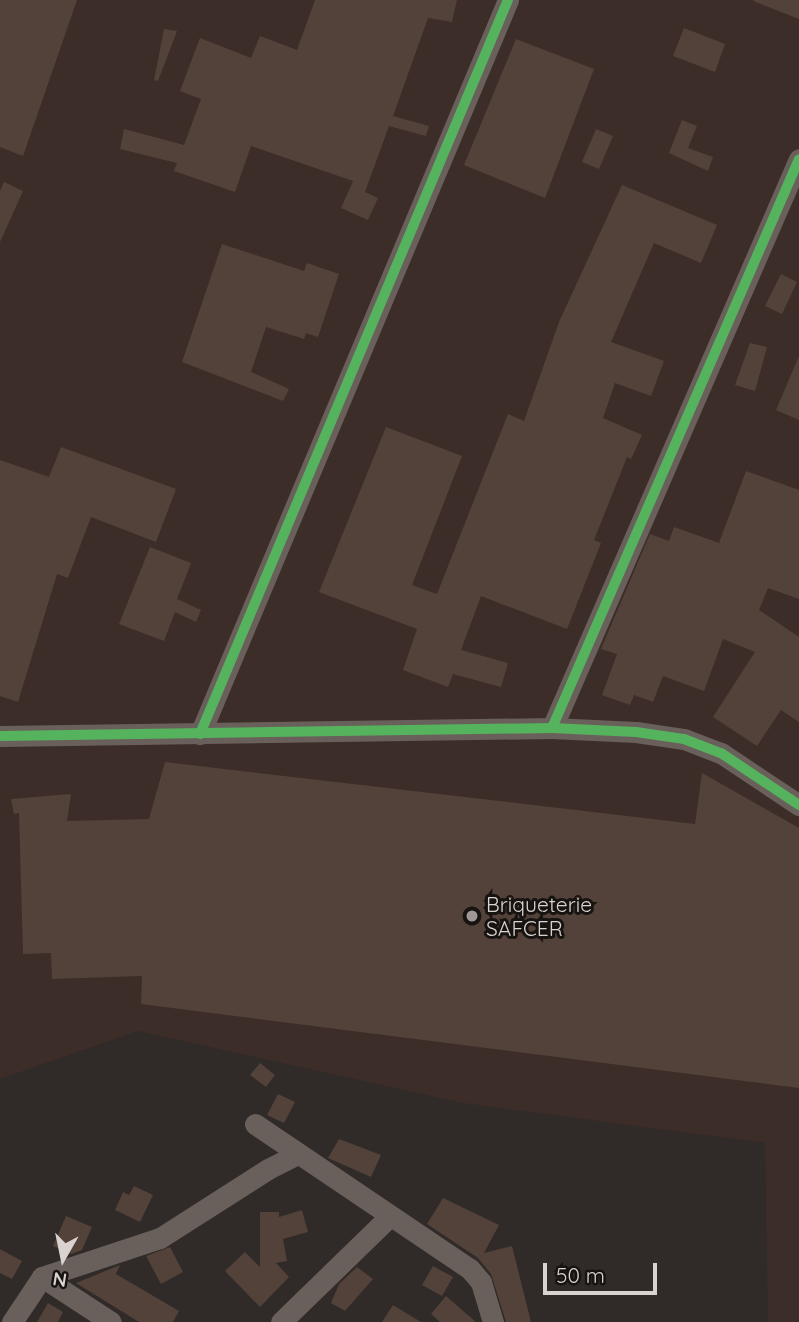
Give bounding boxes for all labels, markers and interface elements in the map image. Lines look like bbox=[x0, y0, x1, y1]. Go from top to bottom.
place label: Briqueterie SAFCER bbox=[486, 891, 592, 941]
marker: Briqueterie SAFCER bbox=[464, 908, 480, 924]
north arrow bbox=[28, 1224, 98, 1294]
scale bar bbox=[547, 1248, 661, 1292]
text: 50 m bbox=[556, 1262, 605, 1288]
text: N bbox=[51, 1267, 68, 1293]

